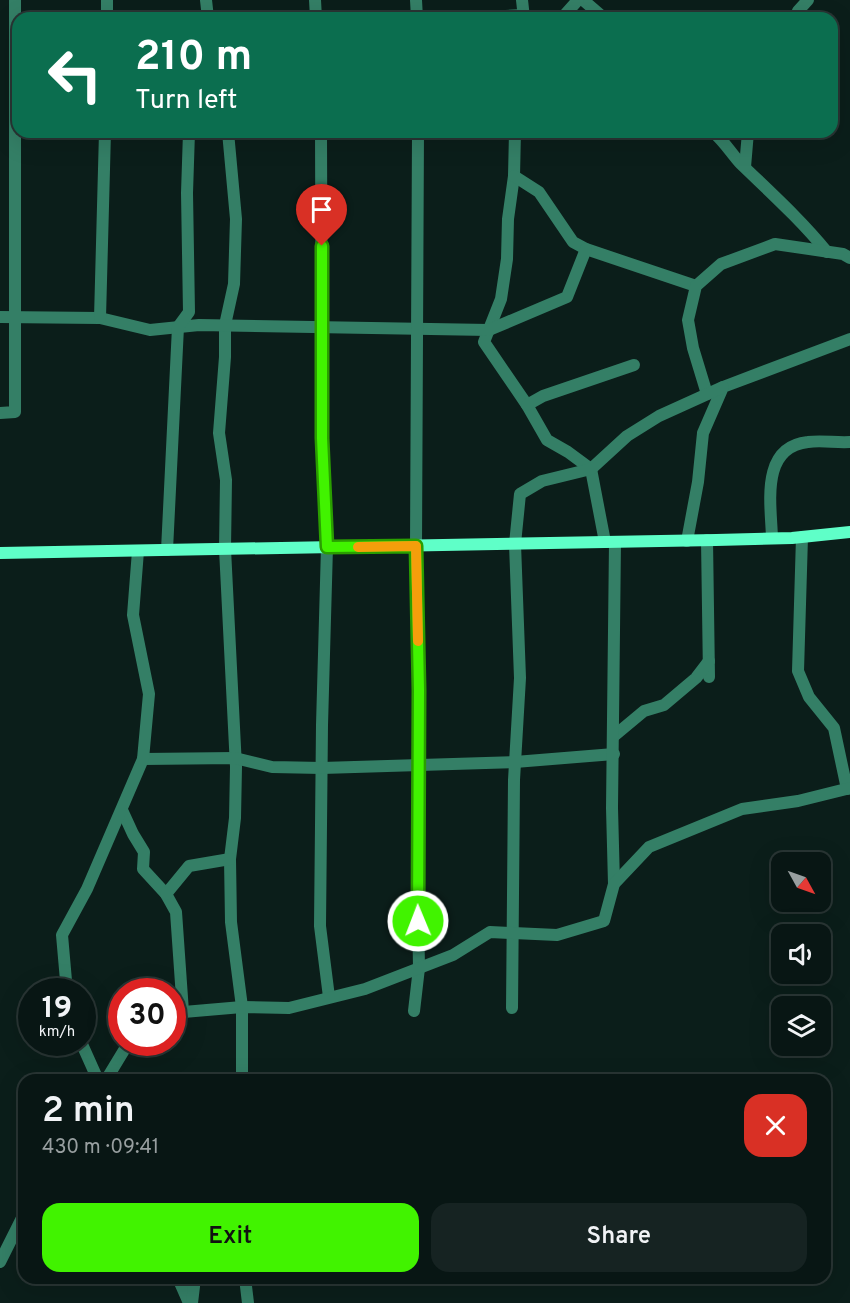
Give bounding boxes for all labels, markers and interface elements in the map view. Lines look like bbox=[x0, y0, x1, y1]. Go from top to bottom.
text: 210 m bbox=[135, 32, 252, 85]
icon: left bbox=[36, 36, 114, 114]
text: Turn left bbox=[135, 84, 237, 118]
pin bbox=[296, 184, 347, 246]
icon: arrive bbox=[305, 193, 338, 226]
north arrow bbox=[771, 852, 831, 912]
map controls bbox=[771, 852, 831, 1056]
position arrow bbox=[386, 889, 450, 953]
button: sound bbox=[771, 924, 831, 984]
speed limit sign: 30 bbox=[108, 978, 186, 1056]
text: 19 bbox=[42, 991, 72, 1028]
button: layers bbox=[771, 996, 831, 1056]
text: km/h bbox=[39, 1023, 75, 1042]
text: 2 min bbox=[42, 1089, 135, 1135]
button: close bbox=[744, 1094, 807, 1157]
text: 430 m · 09:41 bbox=[42, 1135, 159, 1161]
button: Exit bbox=[42, 1203, 419, 1272]
button: Share bbox=[431, 1203, 807, 1272]

